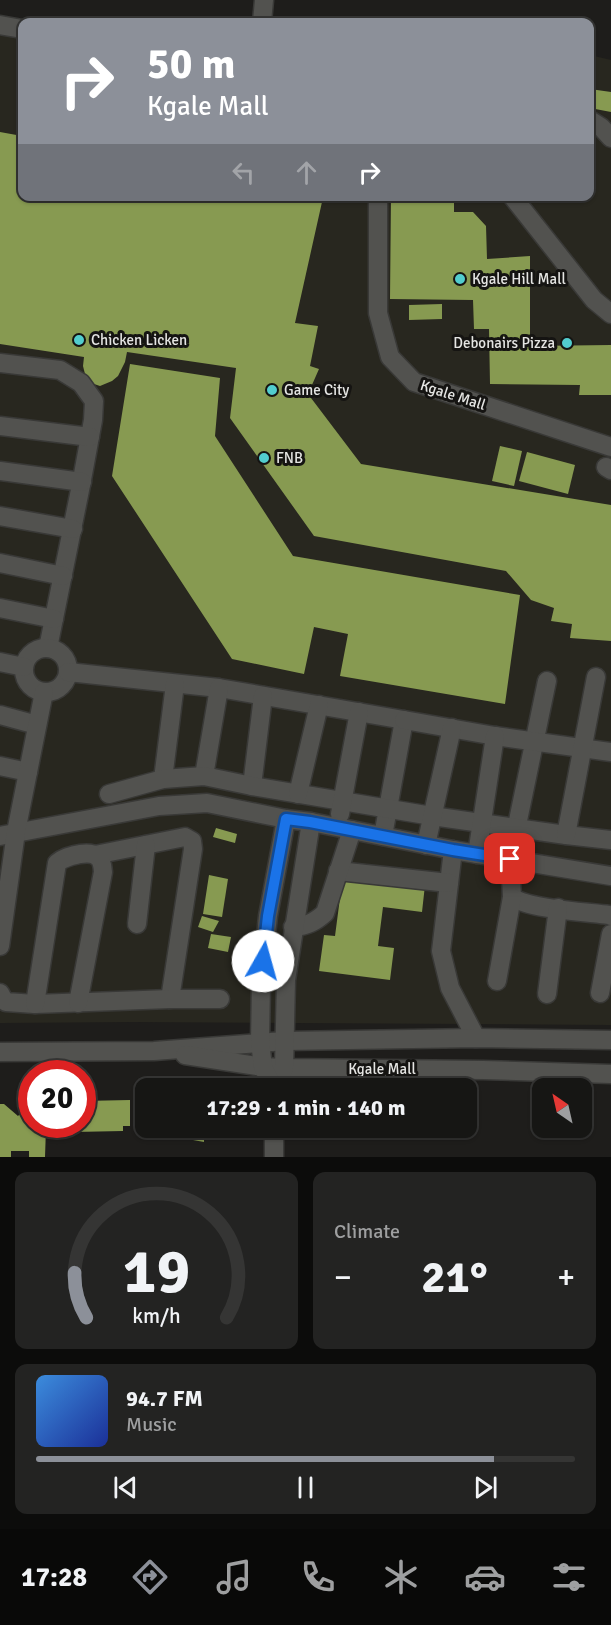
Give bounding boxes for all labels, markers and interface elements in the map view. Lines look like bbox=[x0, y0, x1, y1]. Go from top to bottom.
text: 50 m bbox=[147, 39, 236, 90]
icon: right bbox=[48, 42, 126, 120]
text: Kgale Mall bbox=[147, 90, 269, 123]
icon: left bbox=[227, 156, 260, 189]
icon: ahead bbox=[290, 156, 323, 189]
icon: right bbox=[353, 156, 386, 189]
place label: Kgale Hill Mall bbox=[472, 270, 566, 288]
marker: Kgale Hill Mall bbox=[453, 272, 467, 286]
place label: Chicken Licken bbox=[91, 331, 187, 349]
marker: Chicken Licken bbox=[72, 333, 86, 347]
place label: Debonairs Pizza bbox=[453, 334, 555, 352]
marker: Debonairs Pizza bbox=[560, 336, 574, 350]
street label: Kgale Mall bbox=[418, 376, 488, 414]
place label: Game City bbox=[284, 381, 349, 399]
marker: Game City bbox=[265, 383, 279, 397]
place label: FNB bbox=[276, 449, 303, 467]
marker: FNB bbox=[257, 451, 271, 465]
pin bbox=[484, 833, 535, 884]
icon: arrive bbox=[493, 842, 526, 875]
position arrow bbox=[231, 929, 295, 993]
speed limit sign: 20 bbox=[18, 1060, 96, 1138]
street label: Kgale Mall bbox=[348, 1060, 416, 1078]
north arrow bbox=[532, 1078, 592, 1138]
map controls bbox=[532, 1078, 592, 1138]
text: 17:29 · 1 min · 140 m bbox=[206, 1094, 406, 1121]
text: Climate bbox=[334, 1219, 400, 1244]
text: 19 bbox=[123, 1233, 190, 1310]
text: 21° bbox=[421, 1250, 488, 1305]
text: − bbox=[334, 1257, 352, 1298]
text: + bbox=[557, 1257, 575, 1298]
text: km/h bbox=[132, 1303, 181, 1329]
text: 94.7 FM bbox=[126, 1385, 203, 1412]
text: Music bbox=[126, 1412, 177, 1437]
icon: previous bbox=[109, 1471, 142, 1504]
icon: pause bbox=[289, 1471, 322, 1504]
icon: next bbox=[469, 1471, 502, 1504]
icon: directions bbox=[129, 1556, 171, 1598]
icon: music bbox=[213, 1556, 255, 1598]
icon: phone bbox=[297, 1556, 339, 1598]
icon: climate bbox=[380, 1556, 422, 1598]
icon: car bbox=[464, 1556, 506, 1598]
icon: filters bbox=[548, 1556, 590, 1598]
text: 17:28 bbox=[21, 1561, 87, 1594]

